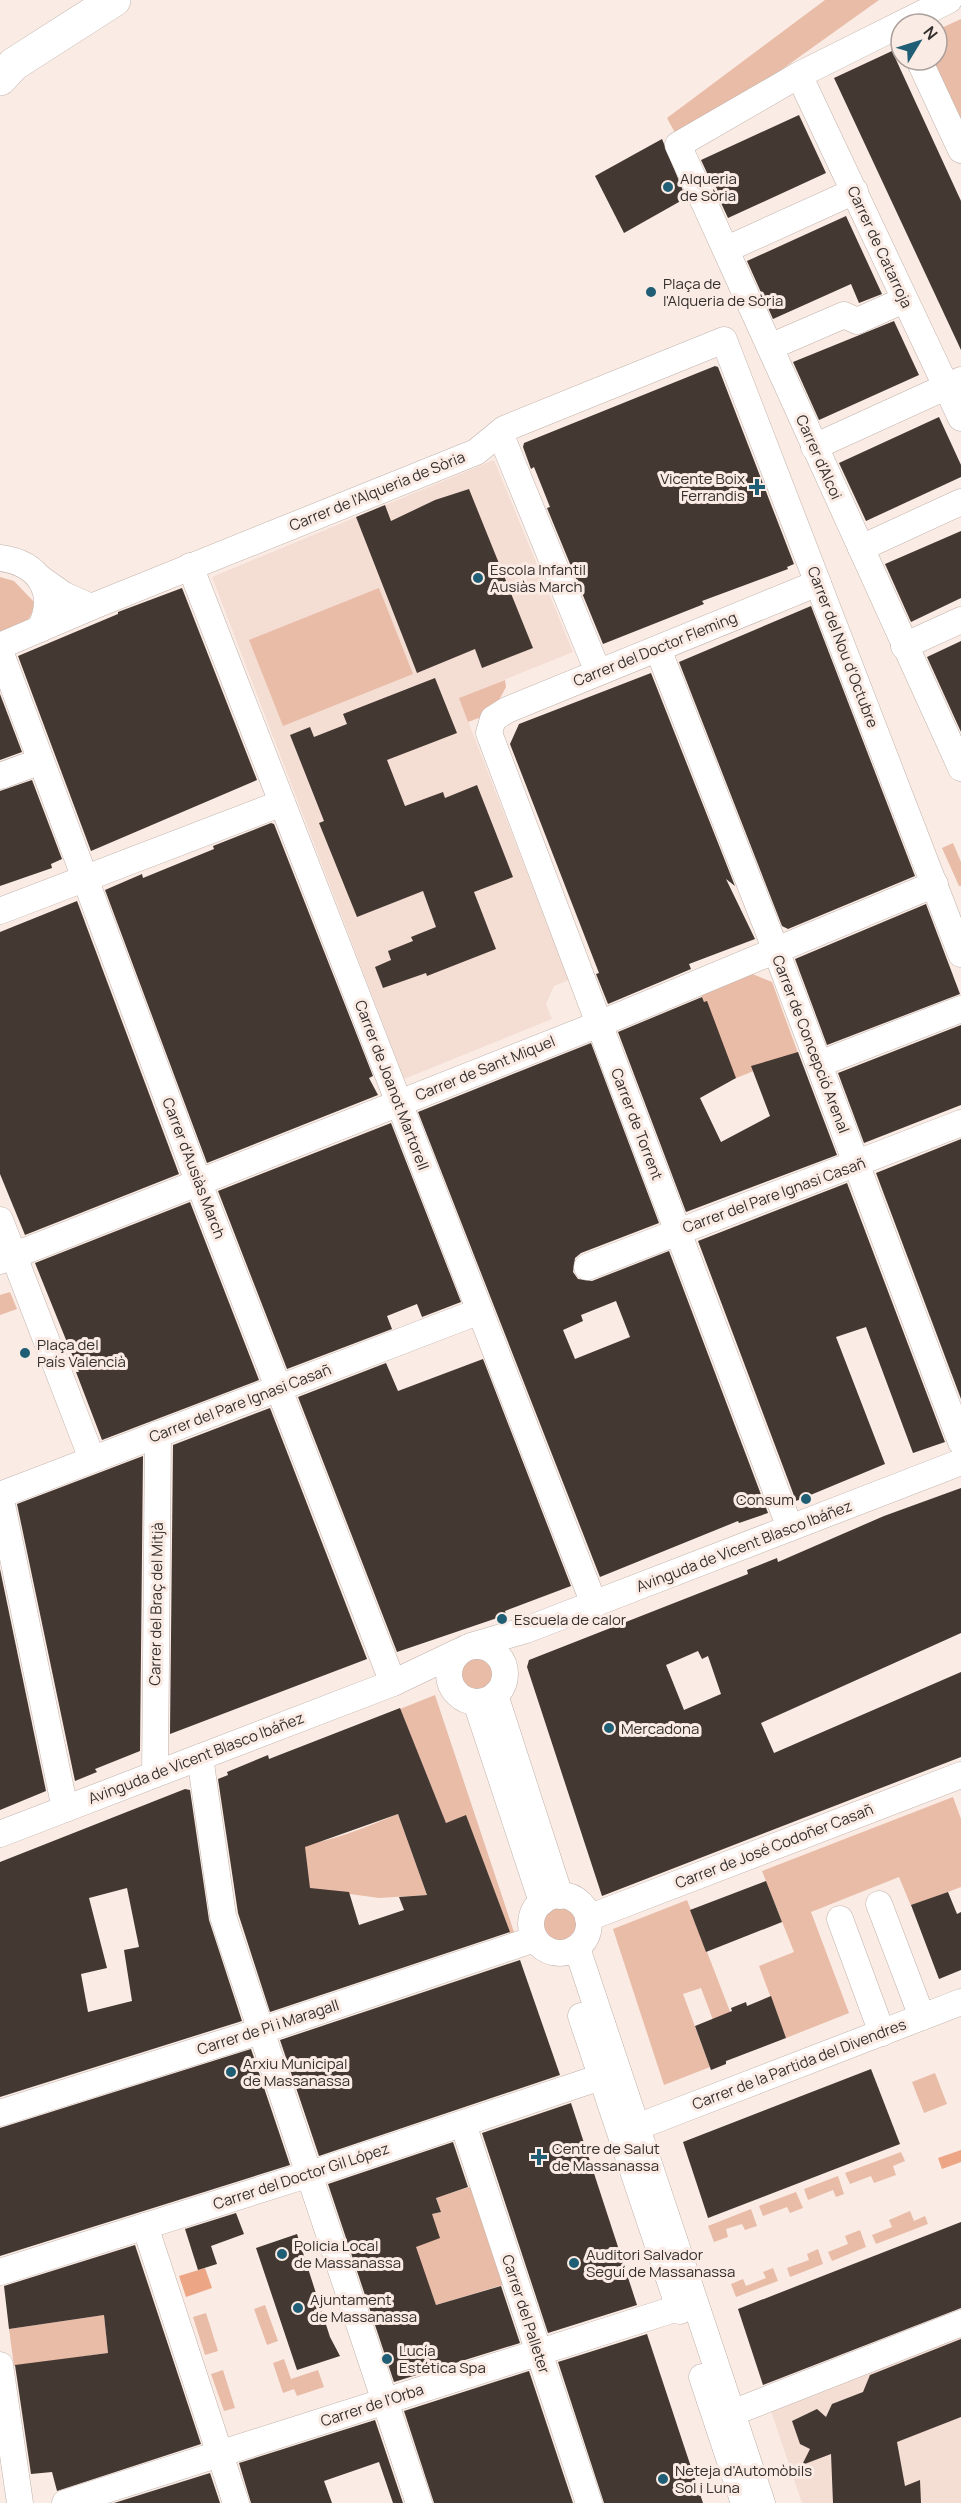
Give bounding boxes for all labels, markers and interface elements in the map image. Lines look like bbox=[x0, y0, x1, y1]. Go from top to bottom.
north arrow bbox=[889, 12, 949, 72]
text: N bbox=[919, 21, 943, 44]
place label: Alqueria de Sòria bbox=[680, 168, 737, 206]
marker: Alqueria de Sòria bbox=[661, 180, 675, 194]
street label: Carrer de Catarroja bbox=[842, 182, 918, 312]
place label: Plaça de l'Alqueria de Sòria bbox=[663, 273, 783, 311]
marker: Plaça de l'Alqueria de Sòria bbox=[644, 285, 658, 299]
street label: Carrer d'Alcoi bbox=[791, 411, 847, 503]
street label: Carrer de l'Alqueria de Sòria bbox=[286, 446, 468, 536]
place label: Vicente Boix Ferrandis bbox=[660, 468, 745, 506]
marker: Vicente Boix Ferrandis bbox=[750, 480, 764, 494]
place label: Escola Infantil Ausiàs March bbox=[490, 559, 586, 597]
street label: Carrer del Nou d'Octubre bbox=[803, 563, 884, 731]
marker: Escola Infantil Ausiàs March bbox=[471, 571, 485, 585]
street label: Carrer del Doctor Fleming bbox=[570, 607, 740, 691]
street label: Carrer de Concepció Arenal bbox=[767, 952, 855, 1136]
street label: Carrer de Joanot Martorell bbox=[350, 997, 434, 1173]
street label: Carrer de Sant Miquel bbox=[412, 1030, 558, 1106]
street label: Carrer de Torrent bbox=[606, 1065, 668, 1183]
street label: Carrer d'Ausiàs March bbox=[157, 1094, 231, 1242]
street label: Carrer del Pare Ignasi Casañ bbox=[680, 1152, 868, 1238]
place label: Plaça del País Valencià bbox=[37, 1334, 126, 1372]
marker: Plaça del País Valencià bbox=[18, 1346, 32, 1360]
street label: Carrer del Pare Ignasi Casañ bbox=[146, 1359, 334, 1447]
place label: Consum bbox=[736, 1489, 794, 1510]
marker: Consum bbox=[799, 1492, 813, 1506]
street label: Avinguda de Vicent Blasco Ibáñez bbox=[633, 1495, 855, 1597]
street label: Carrer del Braç del Mitjà bbox=[144, 1522, 168, 1686]
place label: Escuela de calor bbox=[514, 1609, 627, 1630]
marker: Escuela de calor bbox=[495, 1612, 509, 1626]
street label: Avinguda de Vicent Blasco Ibáñez bbox=[85, 1707, 307, 1809]
place label: Mercadona bbox=[621, 1718, 699, 1739]
marker: Mercadona bbox=[602, 1721, 616, 1735]
street label: Carrer de José Codoñer Casañ bbox=[672, 1798, 876, 1894]
street label: Carrer de Pi i Maragall bbox=[194, 1994, 342, 2060]
street label: Carrer de la Partida del Divendres bbox=[689, 2013, 909, 2115]
place label: Arxiu Municipal de Massanassa bbox=[243, 2053, 350, 2091]
marker: Arxiu Municipal de Massanassa bbox=[224, 2065, 238, 2079]
street label: Carrer del Doctor Gil López bbox=[210, 2138, 392, 2214]
place label: Centre de Salut de Massanassa bbox=[552, 2138, 660, 2176]
marker: Centre de Salut de Massanassa bbox=[530, 2148, 548, 2166]
place label: Policia Local de Massanassa bbox=[294, 2235, 401, 2273]
place label: Auditori Salvador Seguí de Massanassa bbox=[586, 2244, 735, 2282]
marker: Policia Local de Massanassa bbox=[275, 2247, 289, 2261]
street label: Carrer del Palleter bbox=[497, 2252, 555, 2377]
marker: Auditori Salvador Seguí de Massanassa bbox=[567, 2256, 581, 2270]
place label: Ajuntament de Massanassa bbox=[310, 2289, 417, 2327]
marker: Ajuntament de Massanassa bbox=[291, 2301, 305, 2315]
place label: Lucía Estética Spa bbox=[399, 2340, 486, 2378]
marker: Lucía Estética Spa bbox=[380, 2352, 394, 2366]
street label: Carrer de l'Orba bbox=[318, 2378, 426, 2432]
place label: Neteja d'Automòbils Sol i Luna bbox=[675, 2460, 812, 2498]
marker: Neteja d'Automòbils Sol i Luna bbox=[656, 2472, 670, 2486]

